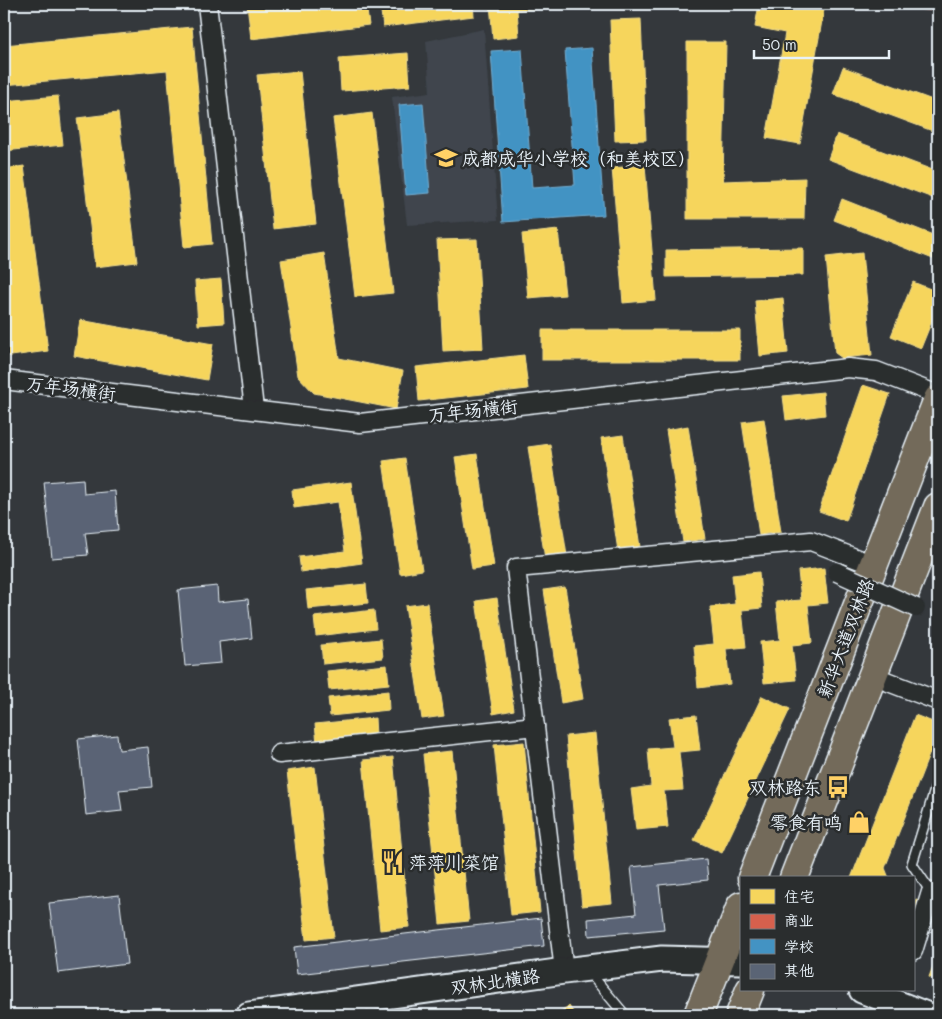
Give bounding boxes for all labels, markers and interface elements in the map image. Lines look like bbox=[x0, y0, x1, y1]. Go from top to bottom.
scale bar bbox=[754, 28, 890, 60]
text: 50 m bbox=[762, 34, 797, 54]
school or university icon: 成都成华小学校（和美校区） bbox=[433, 145, 459, 171]
place label: 成都成华小学校（和美校区） bbox=[462, 146, 696, 170]
street label: 万年场横街 bbox=[25, 371, 117, 405]
street label: 万年场横街 bbox=[427, 393, 519, 427]
street label: 新华大道双林路 bbox=[811, 575, 879, 701]
bus stop icon: 双林路东 bbox=[825, 774, 851, 800]
place label: 双林路东 bbox=[749, 775, 821, 799]
shop icon: 零食有鸣 bbox=[846, 809, 872, 835]
place label: 零食有鸣 bbox=[770, 810, 842, 834]
restaurant icon: 萍萍川菜馆 bbox=[380, 849, 406, 875]
place label: 萍萍川菜馆 bbox=[409, 850, 499, 874]
legend bbox=[740, 876, 914, 992]
text: 住宅 bbox=[784, 886, 814, 906]
text: 商业 bbox=[784, 910, 814, 930]
text: 学校 bbox=[784, 936, 814, 956]
text: 其他 bbox=[784, 960, 814, 980]
street label: 双林北横路 bbox=[449, 963, 541, 999]

